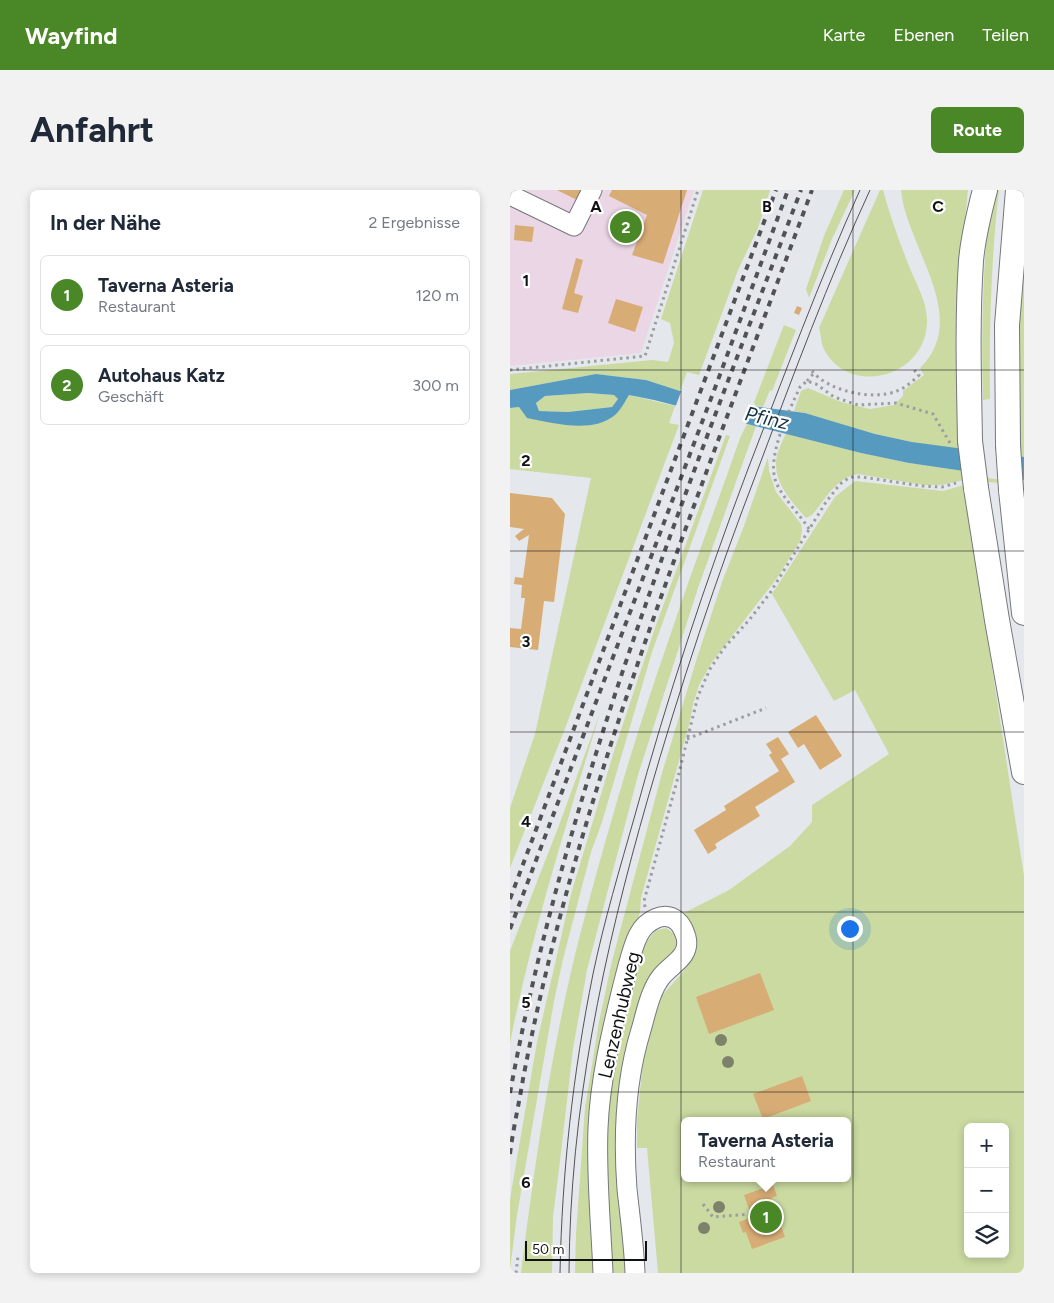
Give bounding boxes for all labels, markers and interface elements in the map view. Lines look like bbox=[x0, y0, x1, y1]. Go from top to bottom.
text: Wayfind bbox=[25, 21, 118, 50]
text: Karte bbox=[823, 24, 865, 46]
text: Ebenen bbox=[893, 24, 954, 46]
text: Teilen bbox=[982, 24, 1029, 46]
button: Route bbox=[931, 107, 1024, 153]
text: Anfahrt bbox=[30, 109, 154, 151]
text: A bbox=[590, 197, 602, 216]
text: B bbox=[762, 197, 772, 216]
text: C bbox=[932, 197, 944, 216]
pin: 2 bbox=[610, 208, 642, 246]
text: In der Nähe bbox=[50, 210, 161, 235]
text: 2 Ergebnisse bbox=[368, 213, 460, 232]
text: 1 bbox=[523, 271, 529, 290]
text: Taverna Asteria bbox=[98, 274, 234, 297]
text: 1 bbox=[64, 286, 70, 305]
text: 120 m bbox=[416, 286, 459, 305]
text: Restaurant bbox=[98, 297, 176, 316]
text: Autohaus Katz bbox=[98, 364, 225, 387]
text: 2 bbox=[62, 376, 72, 395]
text: 300 m bbox=[412, 376, 459, 395]
text: Geschäft bbox=[98, 387, 164, 406]
water label: Pfinz bbox=[743, 401, 792, 435]
text: 2 bbox=[521, 451, 531, 470]
text: 3 bbox=[522, 632, 531, 651]
text: 4 bbox=[521, 812, 531, 831]
your location bbox=[837, 916, 863, 942]
street label: Lenzenhubweg bbox=[593, 949, 645, 1081]
text: 5 bbox=[521, 993, 531, 1012]
popup bbox=[681, 1117, 851, 1182]
map controls bbox=[964, 1123, 1009, 1258]
button: + bbox=[964, 1123, 1009, 1168]
text: Taverna Asteria bbox=[698, 1129, 834, 1152]
text: Restaurant bbox=[698, 1152, 776, 1171]
button: − bbox=[964, 1168, 1009, 1213]
text: 6 bbox=[521, 1173, 531, 1192]
pin: 1 bbox=[750, 1198, 782, 1236]
button: layers bbox=[964, 1213, 1009, 1258]
scale bar bbox=[525, 1238, 648, 1261]
text: 50 m bbox=[532, 1241, 564, 1258]

